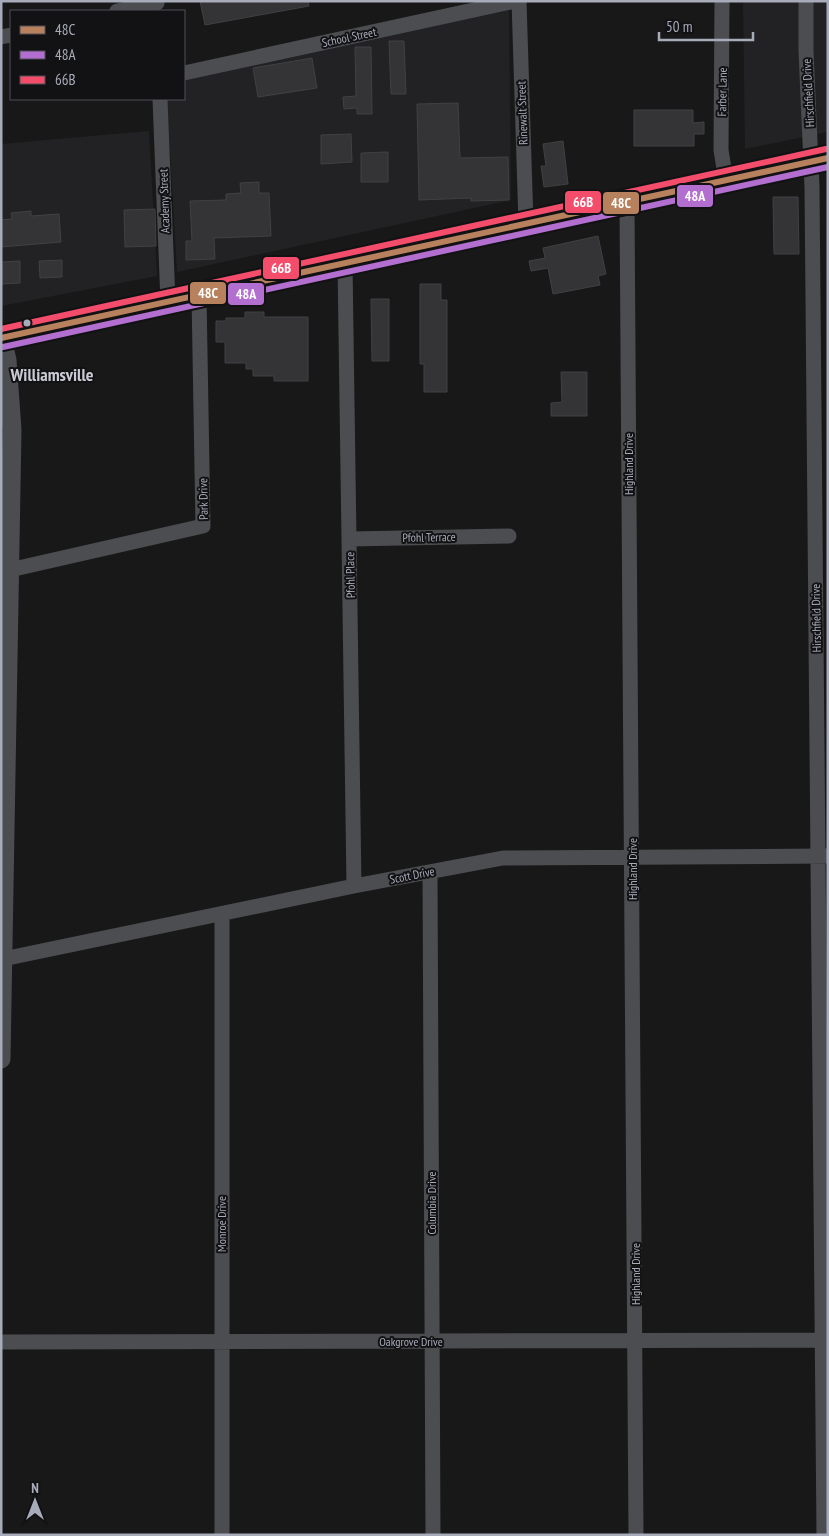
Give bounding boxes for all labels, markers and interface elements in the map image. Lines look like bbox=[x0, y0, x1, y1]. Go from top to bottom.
legend bbox=[10, 10, 185, 100]
scale bar bbox=[659, 10, 753, 42]
text: 50 m bbox=[666, 17, 692, 36]
text: 48C bbox=[55, 20, 76, 39]
street label: School Street bbox=[320, 24, 378, 50]
text: 48A bbox=[55, 45, 77, 64]
street label: Hirschfield Drive bbox=[799, 58, 817, 128]
street label: Farber Lane bbox=[714, 67, 730, 117]
text: 66B bbox=[55, 70, 76, 89]
street label: Rinewalt Street bbox=[513, 80, 531, 145]
street label: Academy Street bbox=[155, 168, 173, 233]
line badge: 48A bbox=[676, 184, 714, 208]
text: 48A bbox=[685, 187, 706, 205]
line badge: 66B bbox=[564, 190, 602, 214]
line badge: 48C bbox=[602, 191, 640, 215]
text: 66B bbox=[573, 193, 593, 211]
text: 48C bbox=[611, 194, 631, 212]
line badge: 66B bbox=[262, 256, 300, 280]
text: 66B bbox=[271, 259, 291, 277]
line badge: 48C bbox=[189, 281, 227, 305]
line badge: 48A bbox=[227, 282, 265, 306]
text: 48C bbox=[198, 284, 218, 302]
text: 48A bbox=[236, 285, 257, 303]
unlabelled marker bbox=[22, 318, 32, 328]
district label: Williamsville bbox=[9, 363, 94, 386]
street label: Highland Drive bbox=[621, 433, 636, 495]
street label: Park Drive bbox=[195, 478, 211, 520]
street label: Pfohl Terrace bbox=[402, 529, 456, 545]
street label: Pfohl Place bbox=[342, 552, 358, 598]
street label: Hirschfield Drive bbox=[808, 584, 824, 652]
street label: Highland Drive bbox=[625, 838, 640, 900]
street label: Scott Drive bbox=[388, 863, 436, 887]
street label: Columbia Drive bbox=[424, 1171, 439, 1235]
street label: Monroe Drive bbox=[214, 1196, 229, 1252]
street label: Highland Drive bbox=[628, 1243, 643, 1305]
street label: Oakgrove Drive bbox=[379, 1334, 443, 1349]
north arrow bbox=[10, 1476, 60, 1526]
text: N bbox=[31, 1479, 39, 1497]

